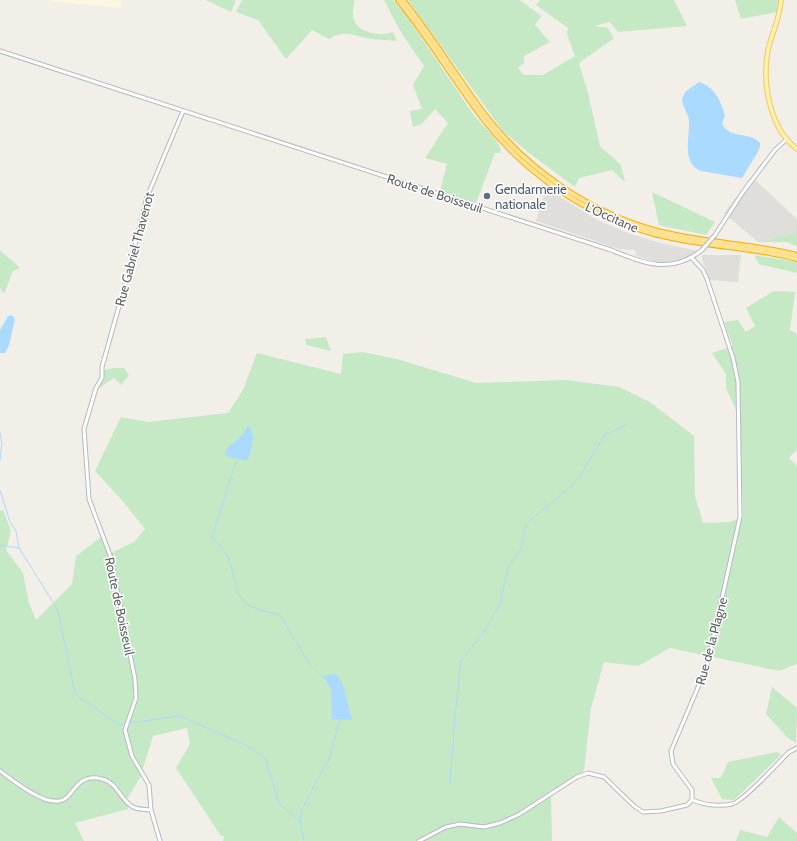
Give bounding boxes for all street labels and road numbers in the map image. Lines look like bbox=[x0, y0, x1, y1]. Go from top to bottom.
street label: Route de Boisseuil bbox=[385, 170, 485, 216]
street label: Rue Gabriel Thavenot bbox=[111, 190, 157, 308]
street label: L'Occitane bbox=[583, 198, 641, 236]
street label: Route de Boisseuil bbox=[102, 555, 138, 657]
street label: Rue de la Plagne bbox=[692, 595, 730, 687]

